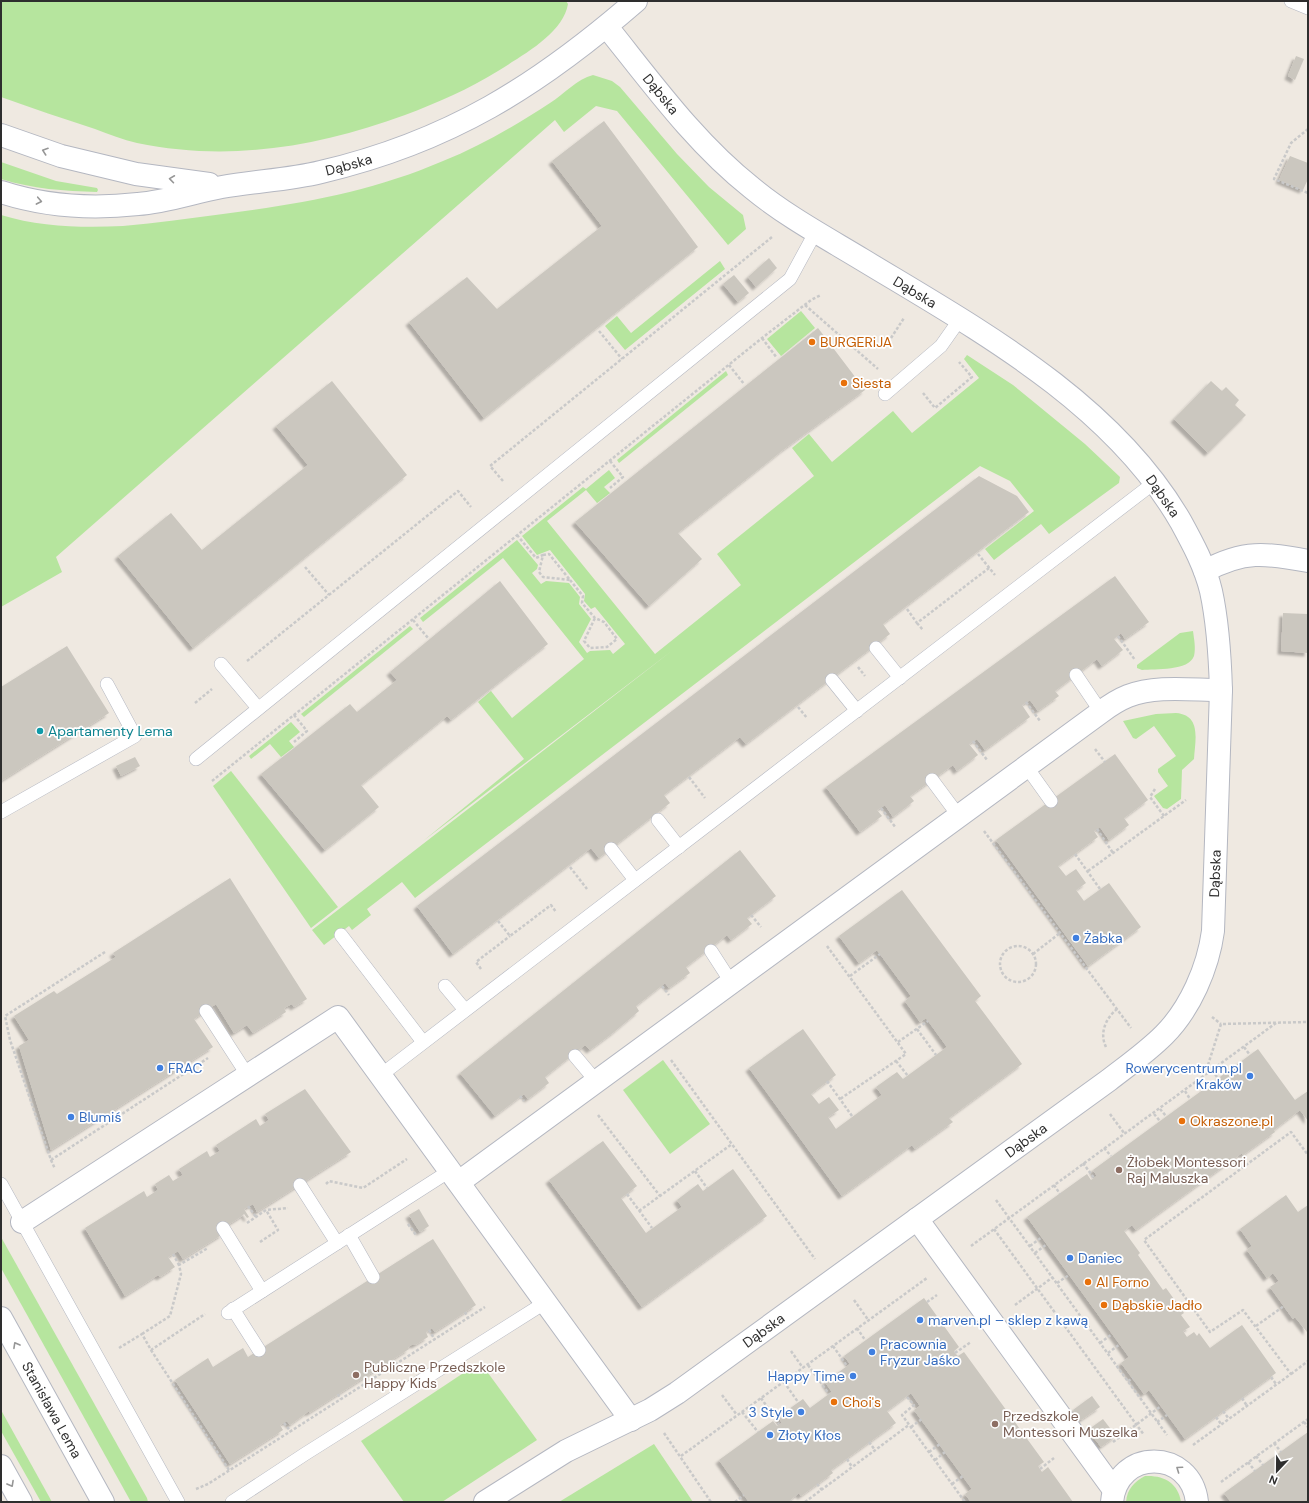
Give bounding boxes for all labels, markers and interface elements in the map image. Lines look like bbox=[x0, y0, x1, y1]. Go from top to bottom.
street label: Dąbska bbox=[639, 70, 683, 118]
one-way arrow bbox=[42, 147, 49, 155]
street label: Dąbska bbox=[323, 150, 374, 180]
one-way arrow bbox=[169, 175, 175, 184]
one-way arrow bbox=[36, 196, 42, 204]
street label: Dąbska bbox=[890, 272, 940, 312]
place label: BURGERiJA bbox=[820, 333, 892, 351]
marker: BURGERiJA bbox=[807, 337, 817, 347]
place label: Siesta bbox=[852, 374, 891, 392]
marker: Siesta bbox=[839, 378, 849, 388]
street label: Dąbska bbox=[1142, 471, 1184, 521]
place label: Apartamenty Lema bbox=[48, 722, 173, 740]
marker: Apartamenty Lema bbox=[35, 726, 45, 736]
street label: Dąbska bbox=[1205, 849, 1225, 898]
place label: Żabka bbox=[1084, 929, 1123, 947]
marker: Żabka bbox=[1071, 933, 1081, 943]
place label: FRAC bbox=[168, 1059, 203, 1077]
place label: Rowerycentrum.pl Kraków bbox=[1126, 1059, 1242, 1093]
marker: FRAC bbox=[155, 1063, 165, 1073]
marker: Rowerycentrum.pl Kraków bbox=[1245, 1071, 1255, 1081]
place label: Blumiś bbox=[79, 1108, 121, 1126]
marker: Blumiś bbox=[66, 1112, 76, 1122]
place label: Okraszone.pl bbox=[1190, 1112, 1273, 1130]
marker: Okraszone.pl bbox=[1177, 1116, 1187, 1126]
street label: Dąbska bbox=[1001, 1119, 1051, 1161]
place label: Żłobek Montessori Raj Maluszka bbox=[1127, 1153, 1246, 1187]
marker: Żłobek Montessori Raj Maluszka bbox=[1114, 1165, 1124, 1175]
place label: Daniec bbox=[1078, 1249, 1123, 1267]
marker: Daniec bbox=[1065, 1253, 1075, 1263]
place label: Al Forno bbox=[1096, 1273, 1149, 1291]
marker: Al Forno bbox=[1083, 1277, 1093, 1287]
place label: Dąbskie Jadło bbox=[1112, 1296, 1202, 1314]
marker: Dąbskie Jadło bbox=[1099, 1300, 1109, 1310]
street label: Dąbska bbox=[739, 1309, 788, 1352]
place label: marven.pl – sklep z kawą bbox=[928, 1311, 1088, 1329]
marker: marven.pl – sklep z kawą bbox=[915, 1315, 925, 1325]
place label: Pracownia Fryzur Jaśko bbox=[880, 1335, 960, 1369]
one-way arrow bbox=[14, 1342, 21, 1349]
marker: Pracownia Fryzur Jaśko bbox=[867, 1347, 877, 1357]
street label: Stanisława Lema bbox=[18, 1358, 86, 1461]
place label: Publiczne Przedszkole Happy Kids bbox=[364, 1358, 505, 1392]
place label: Happy Time bbox=[768, 1367, 845, 1385]
marker: Publiczne Przedszkole Happy Kids bbox=[351, 1370, 361, 1380]
marker: Happy Time bbox=[848, 1371, 858, 1381]
place label: Choi's bbox=[842, 1393, 881, 1411]
marker: Choi's bbox=[829, 1397, 839, 1407]
place label: 3 Style bbox=[749, 1403, 793, 1421]
marker: 3 Style bbox=[796, 1407, 806, 1417]
place label: Przedszkole Montessori Muszelka bbox=[1003, 1407, 1138, 1441]
marker: Przedszkole Montessori Muszelka bbox=[990, 1419, 1000, 1429]
place label: Złoty Kłos bbox=[778, 1426, 841, 1444]
marker: Złoty Kłos bbox=[765, 1430, 775, 1440]
north arrow bbox=[1257, 1451, 1297, 1491]
one-way arrow bbox=[1176, 1467, 1183, 1474]
text: N bbox=[1267, 1472, 1280, 1488]
one-way arrow bbox=[6, 1480, 13, 1487]

